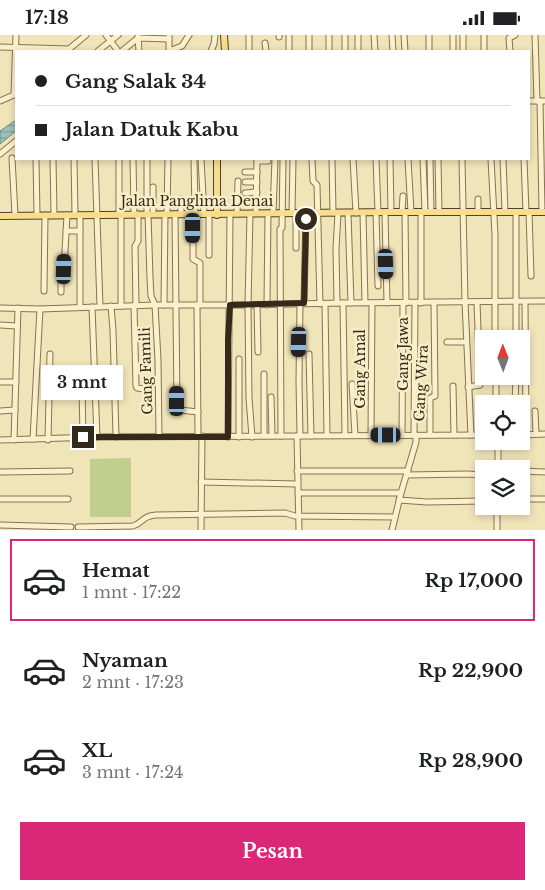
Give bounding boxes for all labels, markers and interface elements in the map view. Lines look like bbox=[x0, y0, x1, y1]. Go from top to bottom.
text: 17:18 bbox=[25, 6, 69, 29]
text: Gang Salak 34 bbox=[65, 70, 206, 93]
text: Jalan Datuk Kabu bbox=[65, 118, 239, 141]
street label: Jalan Panglima Denai bbox=[119, 192, 274, 210]
route start bbox=[295, 208, 317, 230]
car bbox=[185, 213, 200, 243]
car bbox=[377, 249, 394, 279]
car bbox=[55, 254, 72, 284]
street label: Gang Jawa bbox=[394, 317, 412, 391]
street label: Gang Famili bbox=[135, 327, 157, 415]
car bbox=[291, 327, 306, 357]
street label: Gang Amal bbox=[351, 329, 369, 409]
north arrow bbox=[475, 330, 530, 385]
map controls bbox=[475, 330, 530, 515]
street label: Gang Wira bbox=[410, 344, 432, 422]
callout: 3 mnt bbox=[42, 365, 124, 399]
text: 3 mnt bbox=[57, 372, 107, 392]
car bbox=[169, 386, 184, 416]
button: locate bbox=[475, 395, 530, 450]
route end bbox=[72, 426, 94, 448]
car bbox=[371, 428, 401, 443]
button: layers bbox=[475, 460, 530, 515]
icon: car bbox=[22, 558, 67, 603]
text: Hemat bbox=[82, 559, 150, 582]
text: Rp 17,000 bbox=[425, 569, 523, 592]
text: 1 mnt · 17:22 bbox=[82, 582, 181, 602]
icon: car bbox=[22, 648, 67, 693]
text: Nyaman bbox=[82, 649, 168, 672]
text: Rp 22,900 bbox=[418, 659, 523, 682]
text: 2 mnt · 17:23 bbox=[82, 672, 184, 692]
icon: car bbox=[22, 738, 67, 783]
text: XL bbox=[82, 739, 112, 762]
text: Rp 28,900 bbox=[418, 749, 523, 772]
text: 3 mnt · 17:24 bbox=[82, 762, 183, 782]
button: Pesan bbox=[20, 822, 525, 880]

